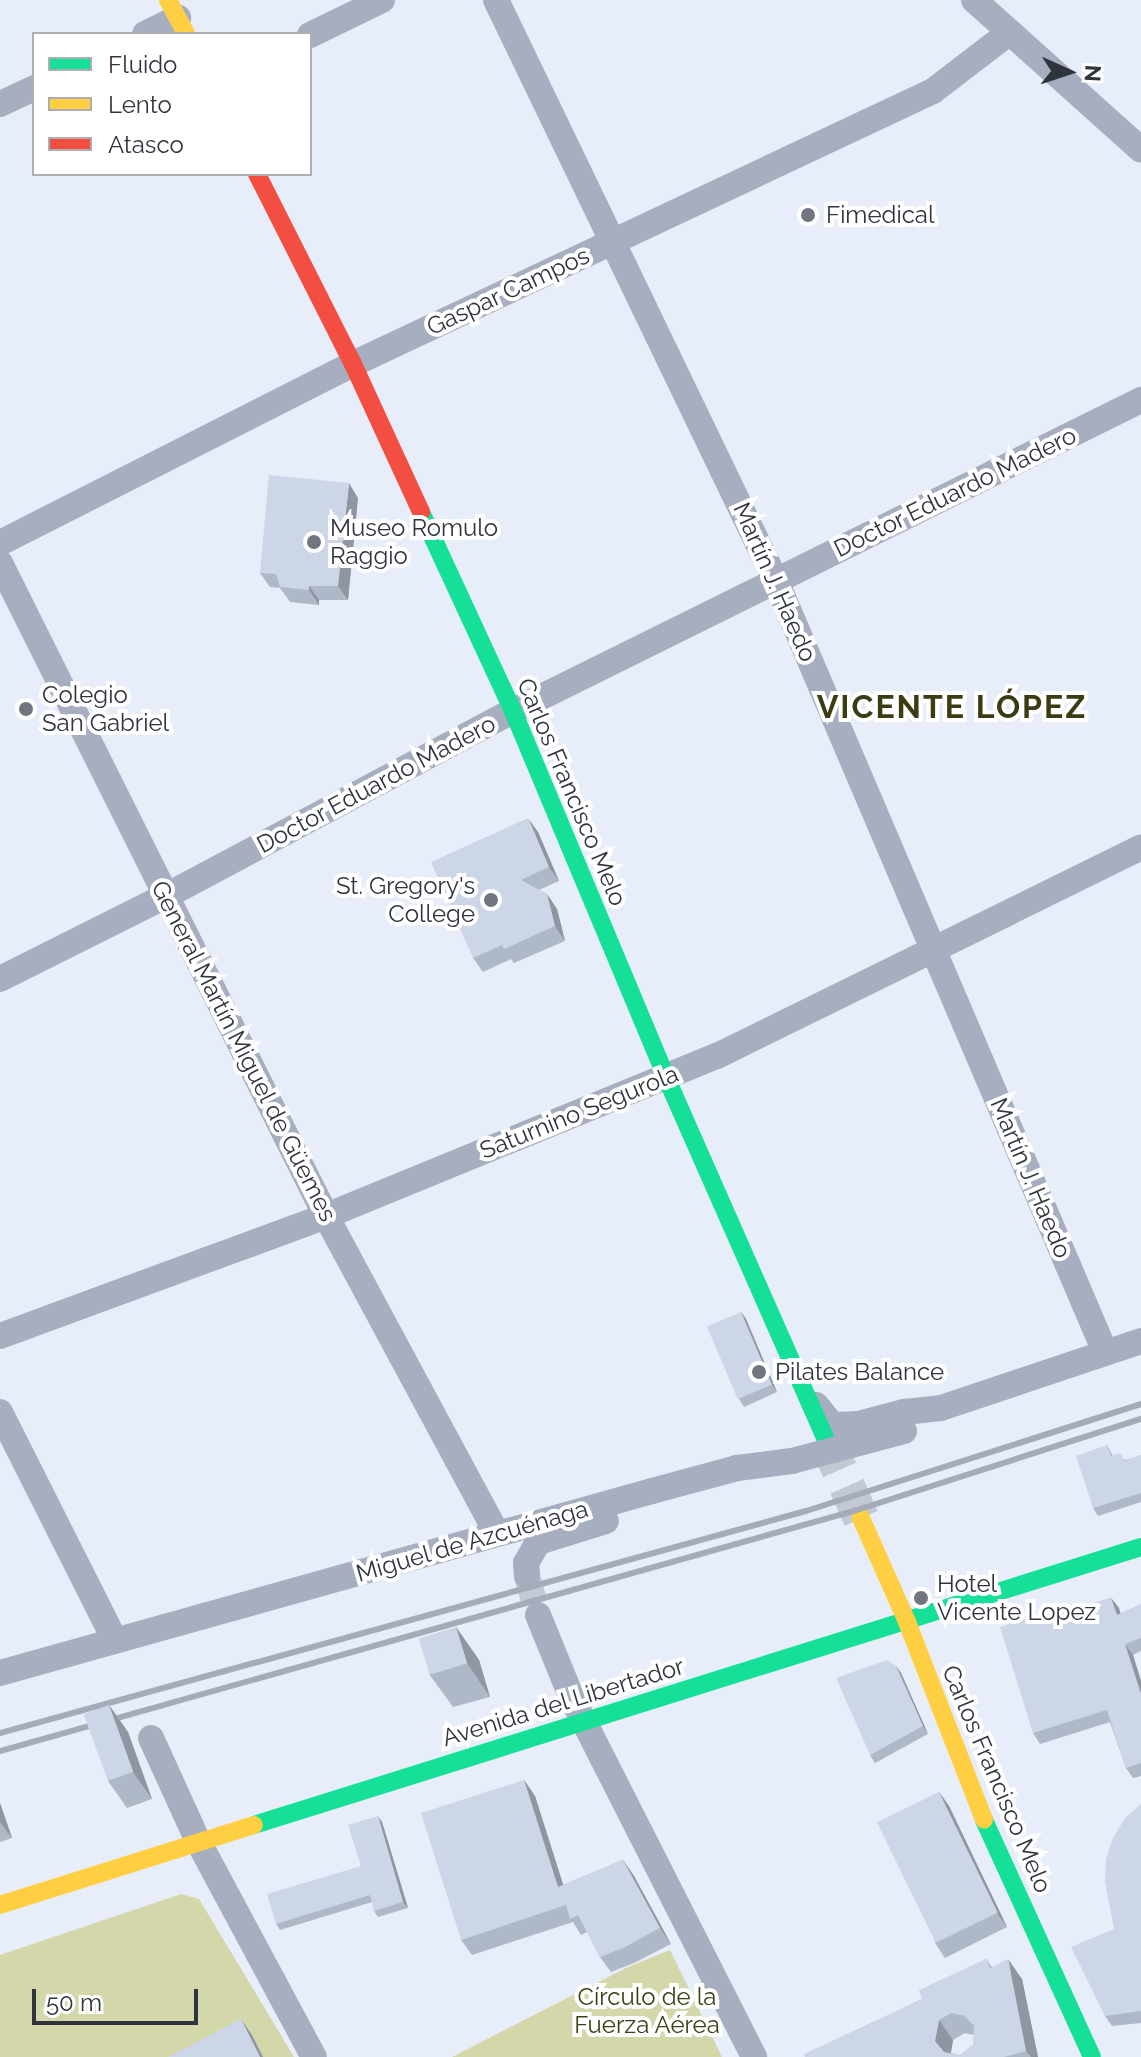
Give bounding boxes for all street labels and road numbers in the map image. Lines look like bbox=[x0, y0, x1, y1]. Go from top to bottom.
street label: Gaspar Campos bbox=[422, 241, 594, 341]
street label: Doctor Eduardo Madero bbox=[829, 421, 1081, 563]
street label: Martín J. Haedo bbox=[727, 498, 823, 666]
street label: Carlos Francisco Melo bbox=[511, 674, 633, 910]
street label: Doctor Eduardo Madero bbox=[252, 709, 500, 859]
street label: General Martín Miguel de Güemes bbox=[145, 875, 343, 1227]
street label: Saturnino Segurola bbox=[476, 1059, 682, 1165]
street label: Martín J. Haedo bbox=[984, 1093, 1078, 1263]
street label: Miguel de Azcuénaga bbox=[352, 1494, 592, 1588]
street label: Avenida del Libertador bbox=[438, 1651, 688, 1753]
street label: Carlos Francisco Melo bbox=[936, 1661, 1058, 1897]

